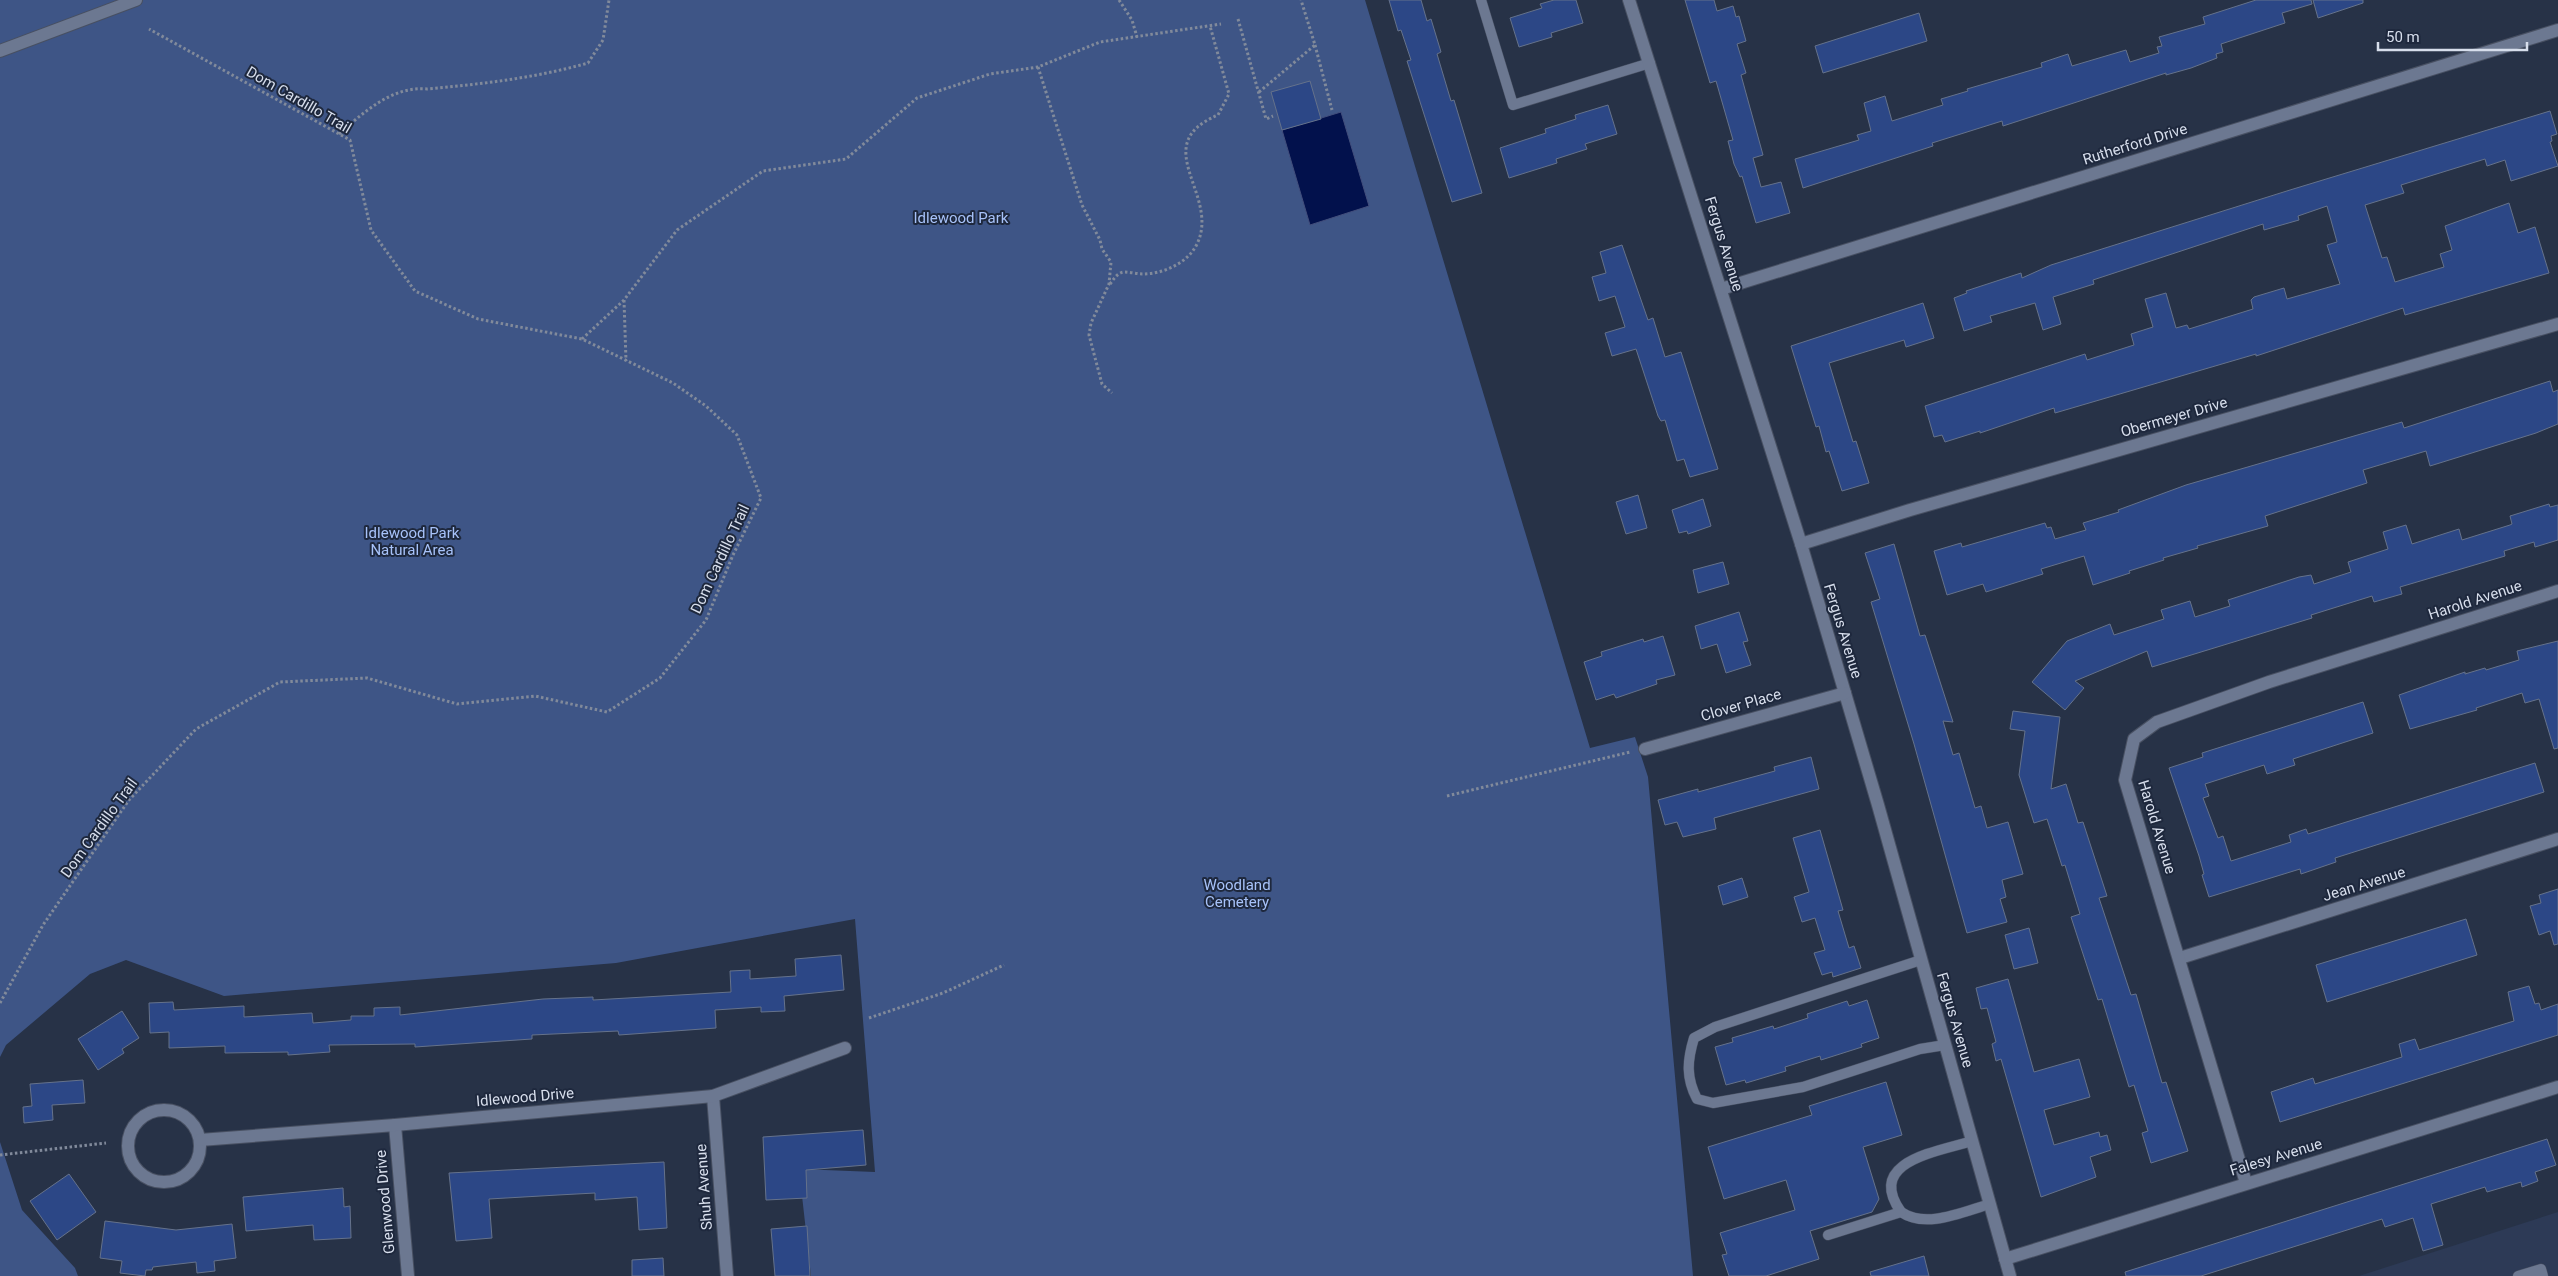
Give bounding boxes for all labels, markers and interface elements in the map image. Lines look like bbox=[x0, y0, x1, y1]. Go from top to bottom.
scale bar bbox=[2378, 20, 2527, 52]
text: 50 m bbox=[2386, 28, 2420, 46]
street label: Dom Cardillo Trail bbox=[243, 63, 355, 137]
street label: Rutherford Drive bbox=[2081, 120, 2190, 168]
street label: Fergus Avenue bbox=[1701, 194, 1747, 294]
park label: Idlewood Park bbox=[914, 209, 1009, 227]
street label: Obermeyer Drive bbox=[2119, 393, 2230, 441]
street label: Dom Cardillo Trail bbox=[687, 502, 753, 616]
park label: Idlewood Park Natural Area bbox=[365, 524, 460, 559]
street label: Harold Avenue bbox=[2426, 576, 2524, 624]
street label: Fergus Avenue bbox=[1820, 581, 1866, 681]
street label: Clover Place bbox=[1699, 685, 1783, 725]
street label: Dom Cardillo Trail bbox=[57, 775, 141, 881]
street label: Harold Avenue bbox=[2134, 778, 2180, 876]
street label: Jean Avenue bbox=[2321, 863, 2408, 905]
park label: Woodland Cemetery bbox=[1203, 876, 1271, 911]
street label: Fergus Avenue bbox=[1933, 970, 1977, 1070]
street label: Idlewood Drive bbox=[475, 1084, 575, 1110]
street label: Falesy Avenue bbox=[2228, 1134, 2324, 1180]
street label: Shuh Avenue bbox=[692, 1143, 716, 1231]
street label: Glenwood Drive bbox=[371, 1149, 399, 1255]

